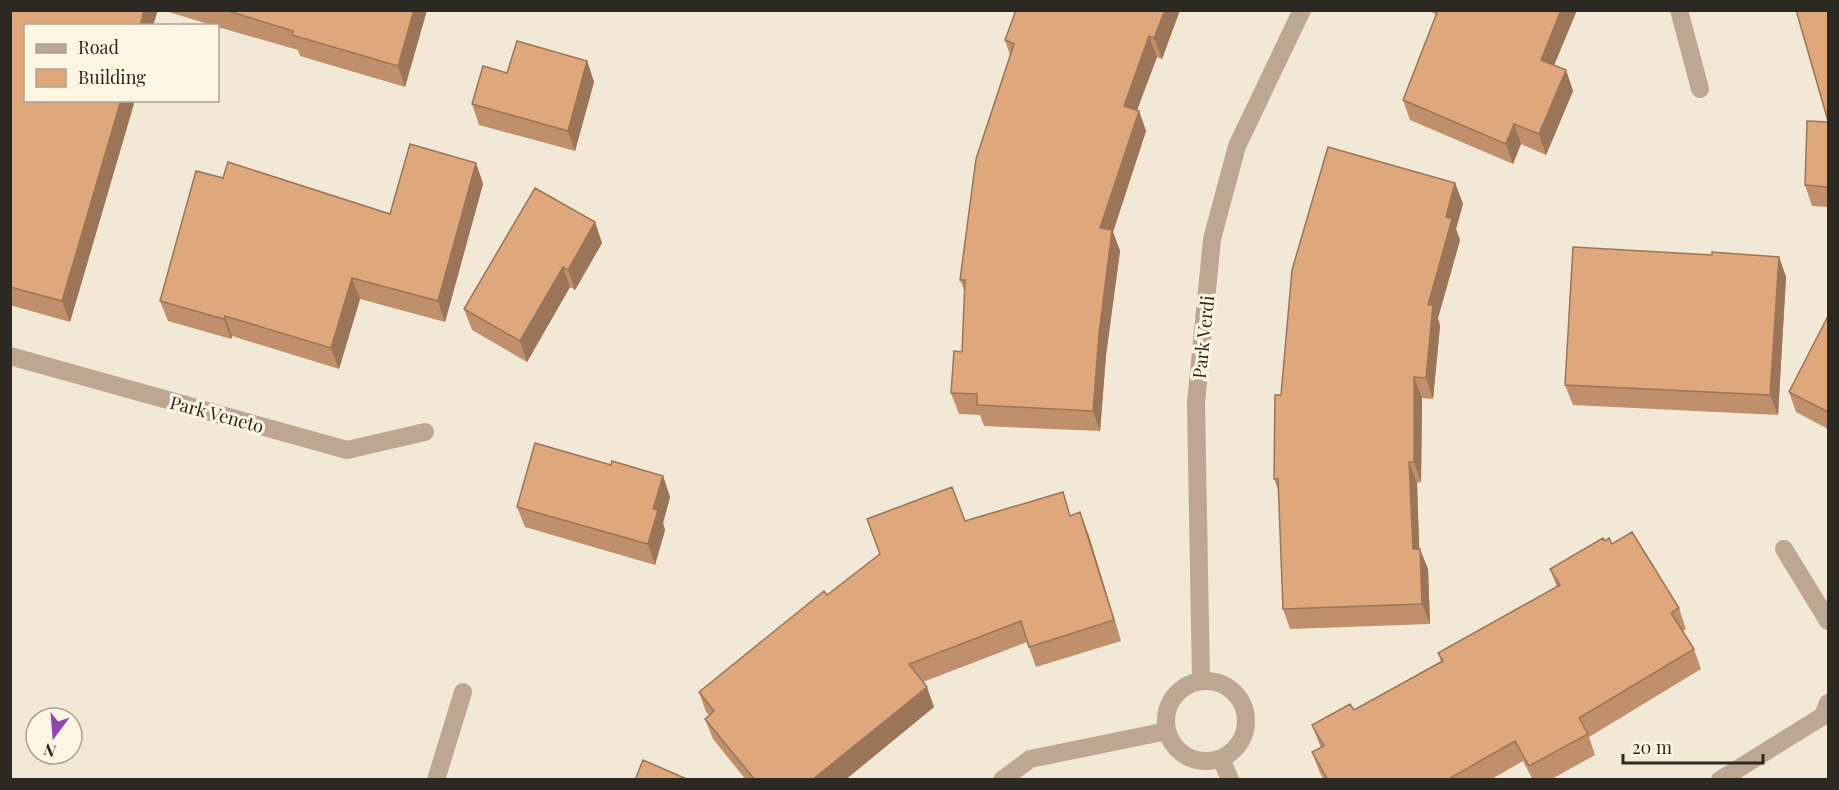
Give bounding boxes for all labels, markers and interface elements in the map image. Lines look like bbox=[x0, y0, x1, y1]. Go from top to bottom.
legend bbox=[24, 24, 219, 102]
text: Road bbox=[78, 35, 119, 59]
text: Building bbox=[78, 65, 146, 89]
street label: Park Verdi bbox=[1187, 294, 1219, 380]
street label: Park Veneto bbox=[168, 390, 267, 438]
north arrow bbox=[24, 706, 84, 766]
scale bar bbox=[1623, 727, 1762, 765]
text: 20 m bbox=[1632, 735, 1672, 759]
text: N bbox=[41, 739, 58, 763]

